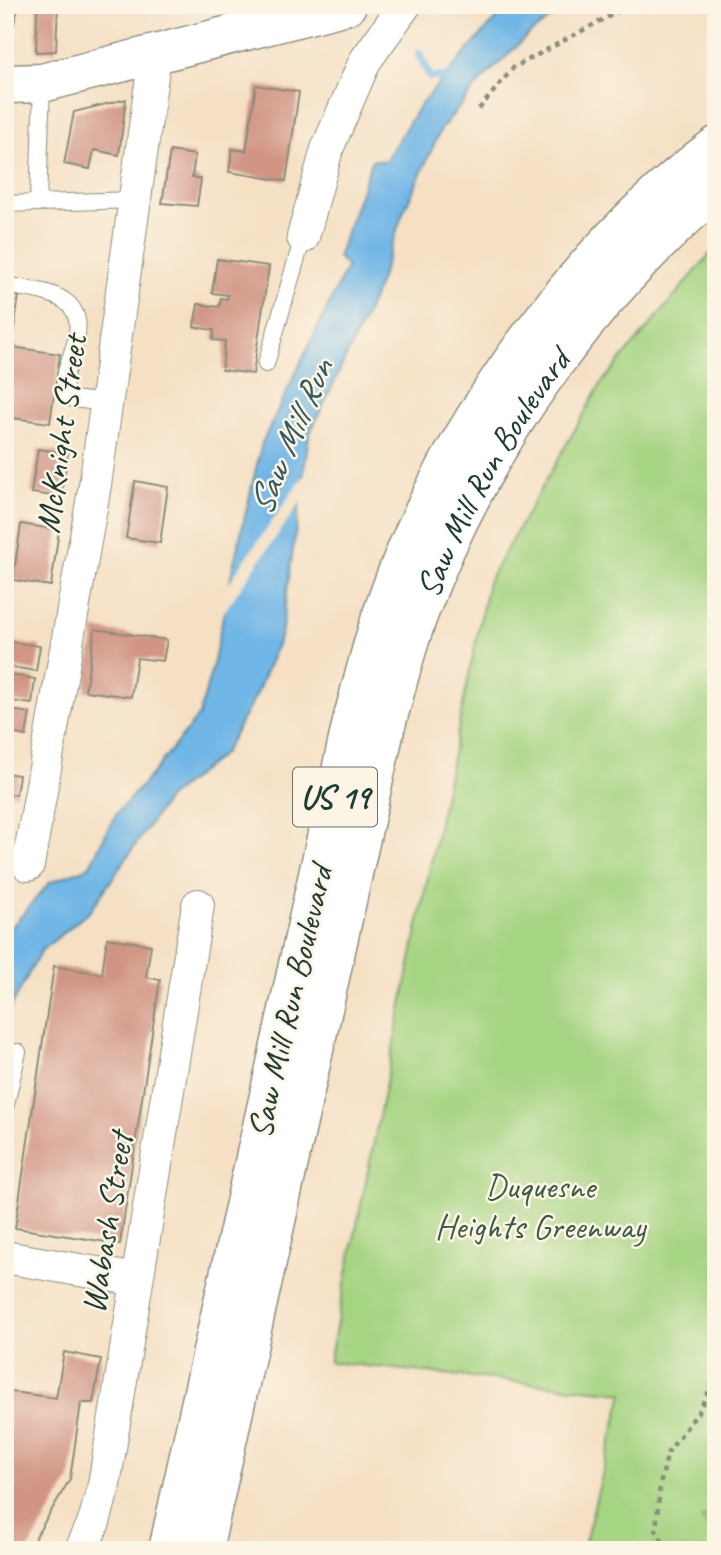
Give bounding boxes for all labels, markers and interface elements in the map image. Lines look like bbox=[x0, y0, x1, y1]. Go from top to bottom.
street label: McKnight Street bbox=[25, 329, 98, 536]
street label: Saw Mill Run Boulevard bbox=[405, 336, 583, 604]
water label: Saw Mill Run bbox=[236, 350, 345, 522]
road number: US 19 bbox=[293, 768, 377, 826]
street label: Saw Mill Run Boulevard bbox=[237, 856, 344, 1142]
street label: Wabash Street bbox=[71, 1125, 144, 1317]
park label: Duquesne Heights Greenway bbox=[435, 1164, 647, 1249]

